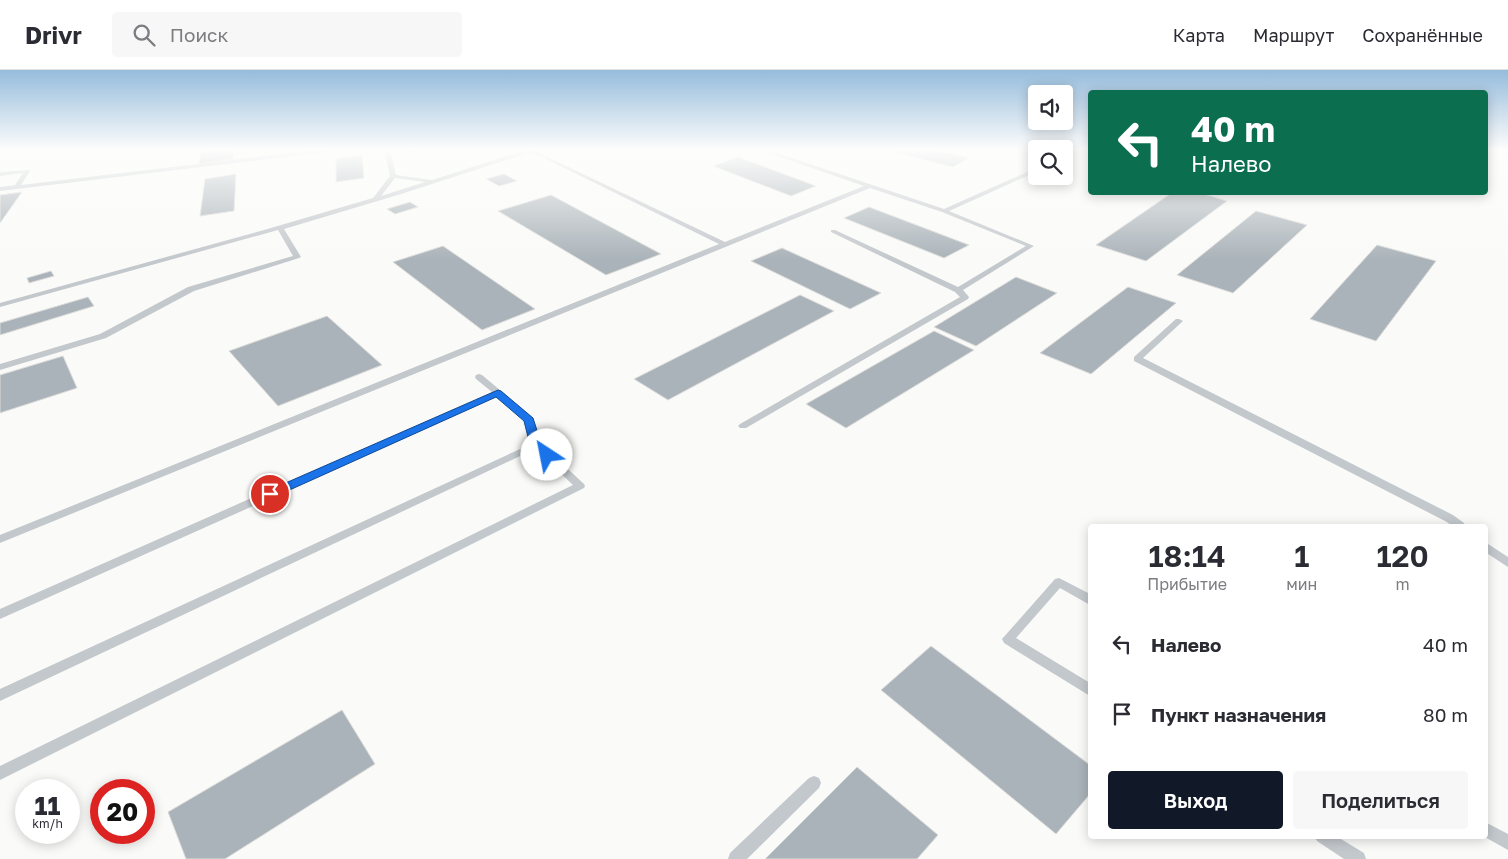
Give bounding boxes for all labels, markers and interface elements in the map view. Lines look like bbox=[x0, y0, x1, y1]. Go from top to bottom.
search box bbox=[112, 12, 462, 57]
text: Drivr bbox=[25, 20, 82, 49]
icon: search bbox=[130, 21, 158, 49]
text: Поиск bbox=[170, 23, 228, 46]
text: Карта bbox=[1173, 24, 1225, 46]
text: Маршрут bbox=[1253, 24, 1334, 46]
text: Сохранённые bbox=[1362, 24, 1483, 46]
map controls bbox=[1028, 85, 1073, 185]
button: sound bbox=[1028, 85, 1073, 130]
text: 40 m bbox=[1191, 108, 1275, 150]
icon: left bbox=[1108, 110, 1173, 175]
button: search bbox=[1028, 140, 1073, 185]
text: Налево bbox=[1191, 150, 1271, 177]
position arrow bbox=[520, 428, 572, 480]
pin bbox=[249, 473, 291, 515]
icon: arrive bbox=[256, 480, 284, 508]
text: 18:14 bbox=[1148, 538, 1226, 574]
text: 1 bbox=[1294, 538, 1309, 574]
text: 120 bbox=[1376, 538, 1429, 574]
text: Прибытие bbox=[1147, 574, 1227, 594]
text: мин bbox=[1286, 574, 1317, 594]
text: m bbox=[1396, 574, 1410, 594]
icon: left bbox=[1108, 630, 1136, 658]
text: Налево bbox=[1151, 633, 1221, 656]
text: 40 m bbox=[1423, 633, 1468, 656]
icon: arrive bbox=[1108, 700, 1136, 728]
text: Пункт назначения bbox=[1151, 703, 1326, 726]
text: 80 m bbox=[1423, 703, 1468, 726]
button: Выход bbox=[1108, 771, 1283, 829]
button: Поделиться bbox=[1293, 771, 1468, 829]
speed limit sign: 20 bbox=[90, 779, 155, 844]
text: 11 bbox=[35, 790, 60, 821]
text: km/h bbox=[32, 816, 63, 831]

